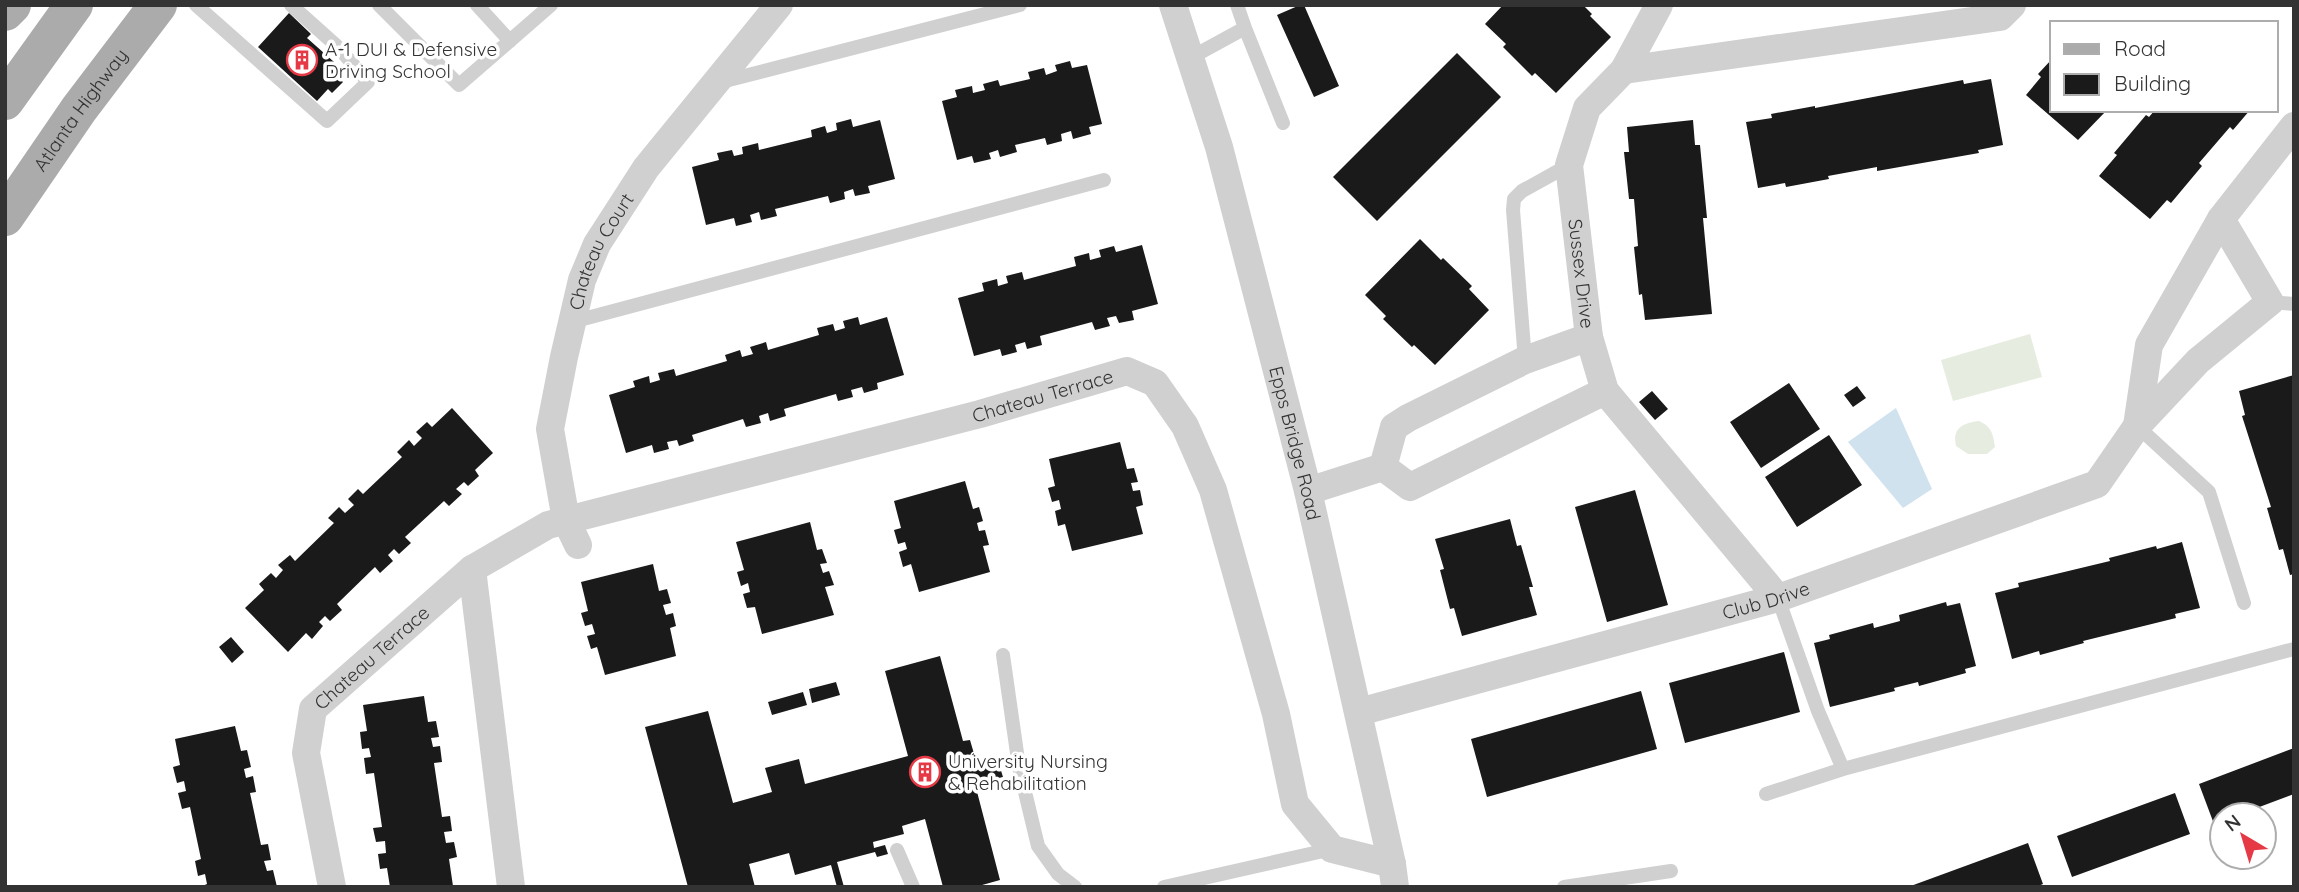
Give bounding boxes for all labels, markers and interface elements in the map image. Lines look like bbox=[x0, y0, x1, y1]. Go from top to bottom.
legend bbox=[2050, 21, 2278, 112]
text: Road bbox=[2114, 35, 2166, 61]
place label: A-1 DUI & Defensive Driving School bbox=[325, 37, 497, 83]
building icon: A-1 DUI & Defensive Driving School bbox=[285, 43, 319, 77]
street label: Atlanta Highway bbox=[28, 44, 133, 176]
text: Building bbox=[2114, 70, 2191, 96]
street label: Chateau Court bbox=[563, 188, 639, 312]
street label: Sussex Drive bbox=[1563, 218, 1600, 330]
street label: Chateau Terrace bbox=[970, 364, 1116, 428]
street label: Epps Bridge Road bbox=[1264, 364, 1326, 522]
street label: Club Drive bbox=[1720, 576, 1813, 625]
street label: Chateau Terrace bbox=[309, 600, 434, 715]
place label: University Nursing & Rehabilitation bbox=[948, 749, 1108, 795]
building icon: University Nursing & Rehabilitation bbox=[908, 755, 942, 789]
north arrow bbox=[2208, 801, 2278, 871]
text: N bbox=[2220, 809, 2245, 836]

